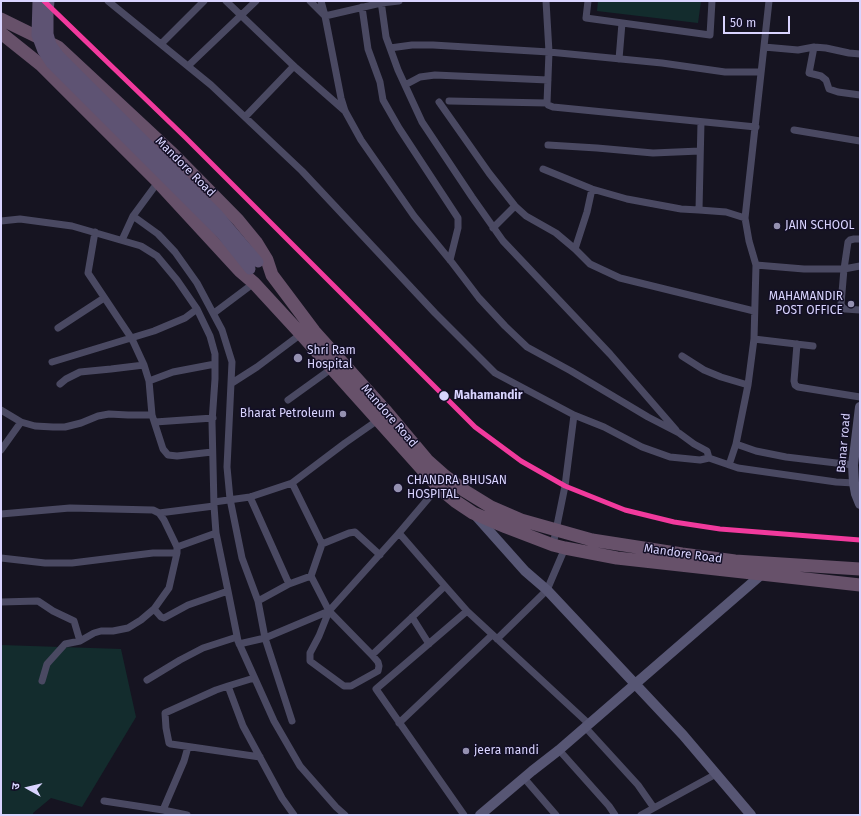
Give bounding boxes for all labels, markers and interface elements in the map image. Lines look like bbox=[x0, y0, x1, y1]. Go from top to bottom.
scale bar bbox=[725, 8, 792, 34]
text: 50 m bbox=[730, 16, 756, 30]
street label: Mandore Road bbox=[152, 134, 218, 200]
place label: JAIN SCHOOL bbox=[785, 219, 854, 233]
marker: JAIN SCHOOL bbox=[772, 221, 782, 231]
place label: MAHAMANDIR POST OFFICE bbox=[769, 290, 843, 318]
marker: MAHAMANDIR POST OFFICE bbox=[846, 299, 856, 309]
place label: Shri Ram Hospital bbox=[307, 344, 356, 372]
marker: Shri Ram Hospital bbox=[292, 352, 304, 364]
street label: Mandore Road bbox=[358, 382, 420, 450]
marker: Mahamandir bbox=[437, 389, 451, 403]
place label: Mahamandir bbox=[454, 389, 523, 403]
place label: Bharat Petroleum bbox=[240, 407, 335, 421]
marker: Bharat Petroleum bbox=[338, 409, 348, 419]
street label: Banar road bbox=[834, 412, 854, 474]
place label: CHANDRA BHUSAN HOSPITAL bbox=[407, 474, 507, 502]
marker: CHANDRA BHUSAN HOSPITAL bbox=[392, 482, 404, 494]
street label: Mandore Road bbox=[643, 541, 723, 567]
place label: jeera mandi bbox=[474, 744, 539, 758]
marker: jeera mandi bbox=[461, 746, 471, 756]
north arrow bbox=[8, 768, 48, 808]
text: उ bbox=[9, 782, 23, 790]

